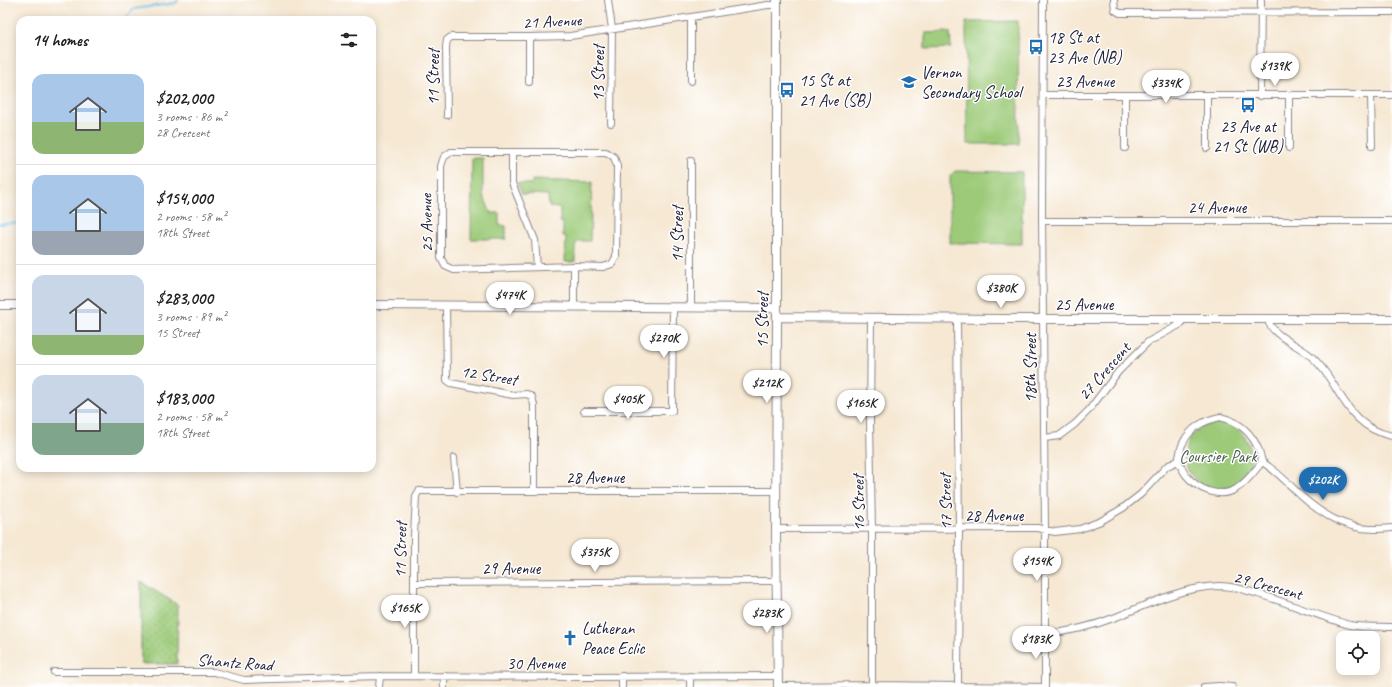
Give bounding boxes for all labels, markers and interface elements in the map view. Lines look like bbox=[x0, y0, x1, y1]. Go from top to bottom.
street label: 21 Avenue bbox=[522, 9, 583, 34]
place label: 18 St at 23 Ave (NB) bbox=[1048, 27, 1123, 68]
icon: filters bbox=[338, 29, 360, 51]
text: 14 homes bbox=[32, 30, 88, 51]
bus stop icon: 18 St at 23 Ave (NB) bbox=[1027, 38, 1045, 56]
street label: 13 Street bbox=[588, 42, 609, 101]
street label: 11 Street bbox=[423, 46, 444, 105]
pin: $139K bbox=[1247, 53, 1303, 87]
text: $139K bbox=[1260, 58, 1290, 74]
place label: Vernon Secondary School bbox=[921, 62, 1024, 103]
place label: 15 St at 21 Ave (SB) bbox=[799, 70, 872, 111]
pin: $334K bbox=[1138, 70, 1194, 104]
street label: 23 Avenue bbox=[1056, 71, 1116, 92]
school or university icon: Vernon Secondary School bbox=[900, 73, 918, 91]
text: $334K bbox=[1151, 75, 1181, 91]
bus stop icon: 15 St at 21 Ave (SB) bbox=[778, 81, 796, 99]
text: $202,000 bbox=[156, 88, 213, 109]
icon: home bbox=[64, 90, 112, 138]
bus stop icon: 23 Ave at 21 St (WB) bbox=[1239, 96, 1257, 114]
text: 3 rooms · 86 m² bbox=[156, 109, 226, 125]
place label: 23 Ave at 21 St (WB) bbox=[1213, 116, 1284, 157]
text: 28 Crescent bbox=[156, 125, 210, 141]
text: $154,000 bbox=[156, 188, 213, 209]
icon: home bbox=[64, 191, 112, 239]
street label: 25 Avenue bbox=[415, 192, 438, 252]
street label: 24 Avenue bbox=[1188, 197, 1248, 218]
street label: 14 Street bbox=[667, 203, 688, 262]
text: 2 rooms · 58 m² bbox=[156, 209, 226, 225]
text: 18th Street bbox=[156, 225, 209, 241]
pin: $380K bbox=[973, 275, 1029, 309]
text: $380K bbox=[986, 280, 1016, 296]
pin: $474K bbox=[482, 282, 538, 316]
text: $474K bbox=[495, 287, 525, 303]
text: $283,000 bbox=[156, 288, 213, 309]
street label: 15 Street bbox=[752, 289, 773, 348]
icon: home bbox=[64, 291, 112, 339]
street label: 25 Avenue bbox=[1055, 294, 1115, 315]
text: 3 rooms · 89 m² bbox=[156, 309, 226, 325]
text: 15 Street bbox=[156, 325, 199, 341]
pin: $270K bbox=[636, 325, 692, 359]
text: $270K bbox=[649, 330, 679, 346]
street label: 18th Street bbox=[1020, 331, 1041, 403]
street label: 27 Crescent bbox=[1073, 336, 1137, 405]
street label: 12 Street bbox=[459, 361, 521, 391]
pin: $212K bbox=[739, 370, 795, 404]
text: $212K bbox=[752, 375, 782, 391]
pin: $405K bbox=[600, 386, 656, 420]
text: $183,000 bbox=[156, 388, 213, 409]
pin: $165K bbox=[833, 390, 889, 424]
icon: home bbox=[64, 391, 112, 439]
text: $405K bbox=[613, 391, 643, 407]
text: $165K bbox=[846, 395, 876, 411]
text: 2 rooms · 58 m² bbox=[156, 409, 226, 425]
text: 18th Street bbox=[156, 425, 209, 441]
park label: Coursier Park bbox=[1179, 446, 1258, 467]
street label: 28 Avenue bbox=[566, 467, 626, 488]
pin: $202K bbox=[1295, 467, 1351, 501]
street label: 17 Street bbox=[934, 471, 956, 530]
street label: 16 Street bbox=[847, 472, 869, 531]
text: $202K bbox=[1308, 472, 1338, 488]
street label: 28 Avenue bbox=[965, 505, 1025, 526]
street label: 11 Street bbox=[390, 519, 412, 578]
pin: $375K bbox=[567, 539, 623, 573]
text: $375K bbox=[580, 544, 610, 560]
pin: $154K bbox=[1009, 548, 1065, 582]
text: $154K bbox=[1022, 553, 1052, 569]
street label: 29 Avenue bbox=[482, 558, 542, 579]
street label: 29 Crescent bbox=[1231, 566, 1307, 605]
pin: $165K bbox=[377, 595, 433, 629]
text: $165K bbox=[390, 600, 420, 616]
pin: $283K bbox=[739, 600, 795, 634]
text: $283K bbox=[752, 605, 782, 621]
place label: Lutheran Peace Eclic bbox=[582, 618, 646, 659]
pin: $183K bbox=[1008, 626, 1064, 660]
church icon: Lutheran Peace Eclic bbox=[561, 629, 579, 647]
text: $183K bbox=[1021, 631, 1051, 647]
map controls bbox=[1336, 631, 1380, 675]
button: locate bbox=[1336, 631, 1380, 675]
street label: Shantz Road bbox=[197, 649, 277, 676]
street label: 30 Avenue bbox=[507, 653, 567, 674]

